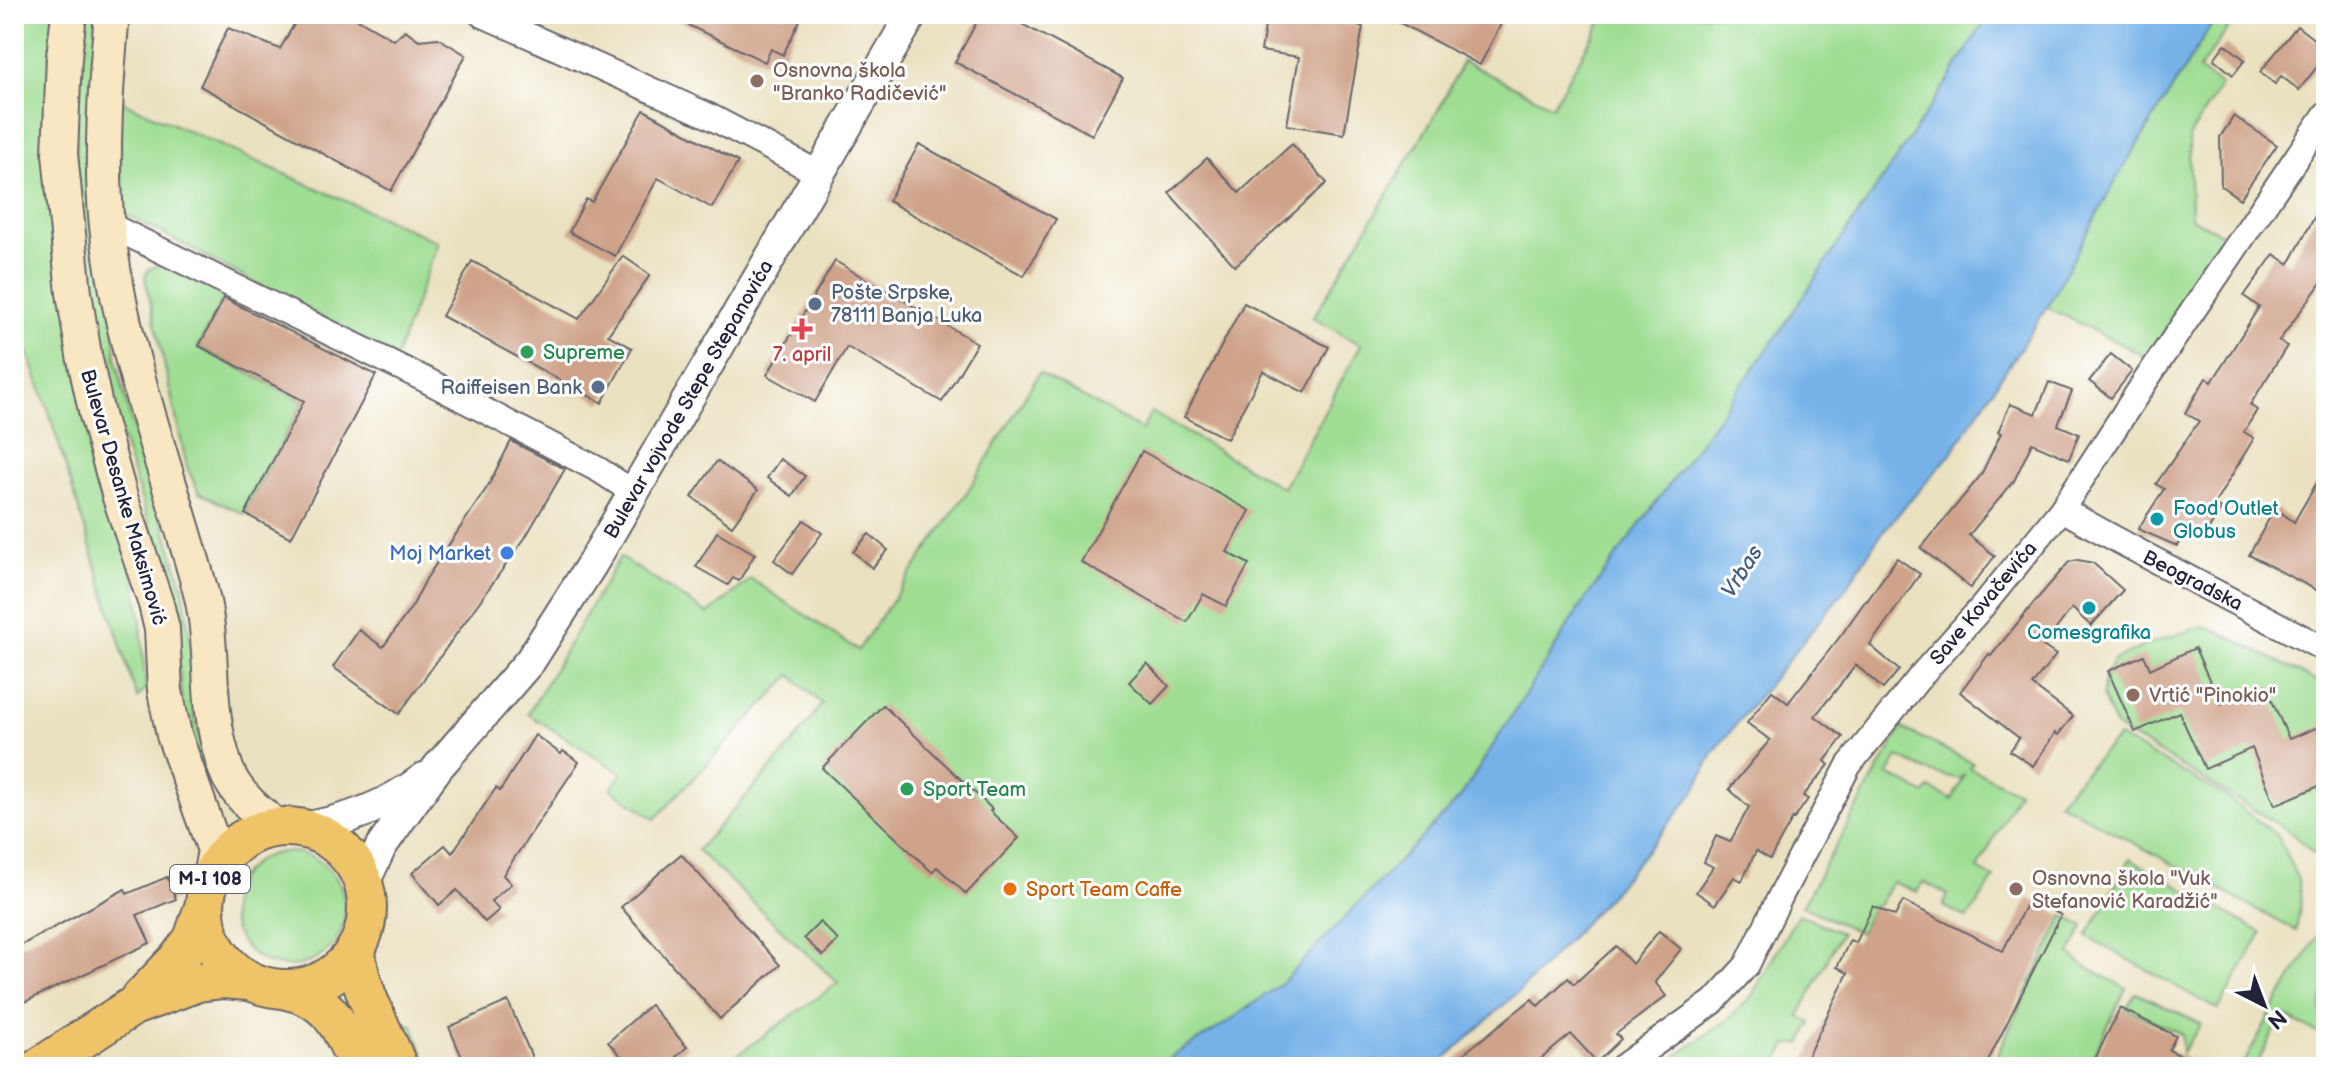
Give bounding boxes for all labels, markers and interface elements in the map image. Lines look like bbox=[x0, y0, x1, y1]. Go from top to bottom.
place label: Osnovna škola "Branko Radičević" bbox=[773, 59, 946, 106]
marker: Osnovna škola "Branko Radičević" bbox=[748, 72, 766, 90]
street label: Bulevar vojvode Stepe Stepanovića bbox=[599, 256, 779, 543]
place label: Pošte Srpske, 78111 Banja Luka bbox=[831, 281, 982, 328]
marker: Pošte Srpske, 78111 Banja Luka bbox=[806, 295, 824, 313]
marker: 7. april bbox=[793, 320, 811, 338]
place label: Supreme bbox=[543, 341, 625, 365]
marker: Supreme bbox=[518, 343, 536, 361]
place label: 7. april bbox=[773, 343, 831, 367]
street label: Bulevar Desanke Maksimović bbox=[75, 366, 171, 628]
place label: Raiffeisen Bank bbox=[441, 376, 582, 400]
marker: Raiffeisen Bank bbox=[589, 378, 607, 396]
place label: Food Outlet Globus bbox=[2173, 497, 2279, 544]
marker: Food Outlet Globus bbox=[2148, 510, 2166, 528]
street label: Save Kovačevića bbox=[1925, 537, 2042, 670]
water label: Vrbas bbox=[1715, 540, 1769, 603]
place label: Moj Market bbox=[389, 542, 491, 566]
marker: Moj Market bbox=[498, 544, 516, 562]
street label: Beogradska bbox=[2139, 546, 2246, 616]
marker: Comesgrafika bbox=[2080, 599, 2098, 617]
place label: Comesgrafika bbox=[2027, 621, 2151, 645]
place label: Vrtić "Pinokio" bbox=[2149, 684, 2276, 708]
marker: Vrtić "Pinokio" bbox=[2124, 686, 2142, 704]
place label: Sport Team bbox=[923, 778, 1026, 802]
marker: Sport Team bbox=[898, 780, 916, 798]
road number: M-I 108 bbox=[170, 865, 250, 893]
place label: Osnovna škola "Vuk Stefanović Karadžić" bbox=[2032, 867, 2218, 914]
place label: Sport Team Caffe bbox=[1026, 878, 1182, 902]
marker: Sport Team Caffe bbox=[1001, 880, 1019, 898]
marker: Osnovna škola "Vuk Stefanović Karadžić" bbox=[2007, 880, 2025, 898]
north arrow bbox=[2224, 965, 2304, 1045]
text: N bbox=[2261, 1003, 2292, 1034]

